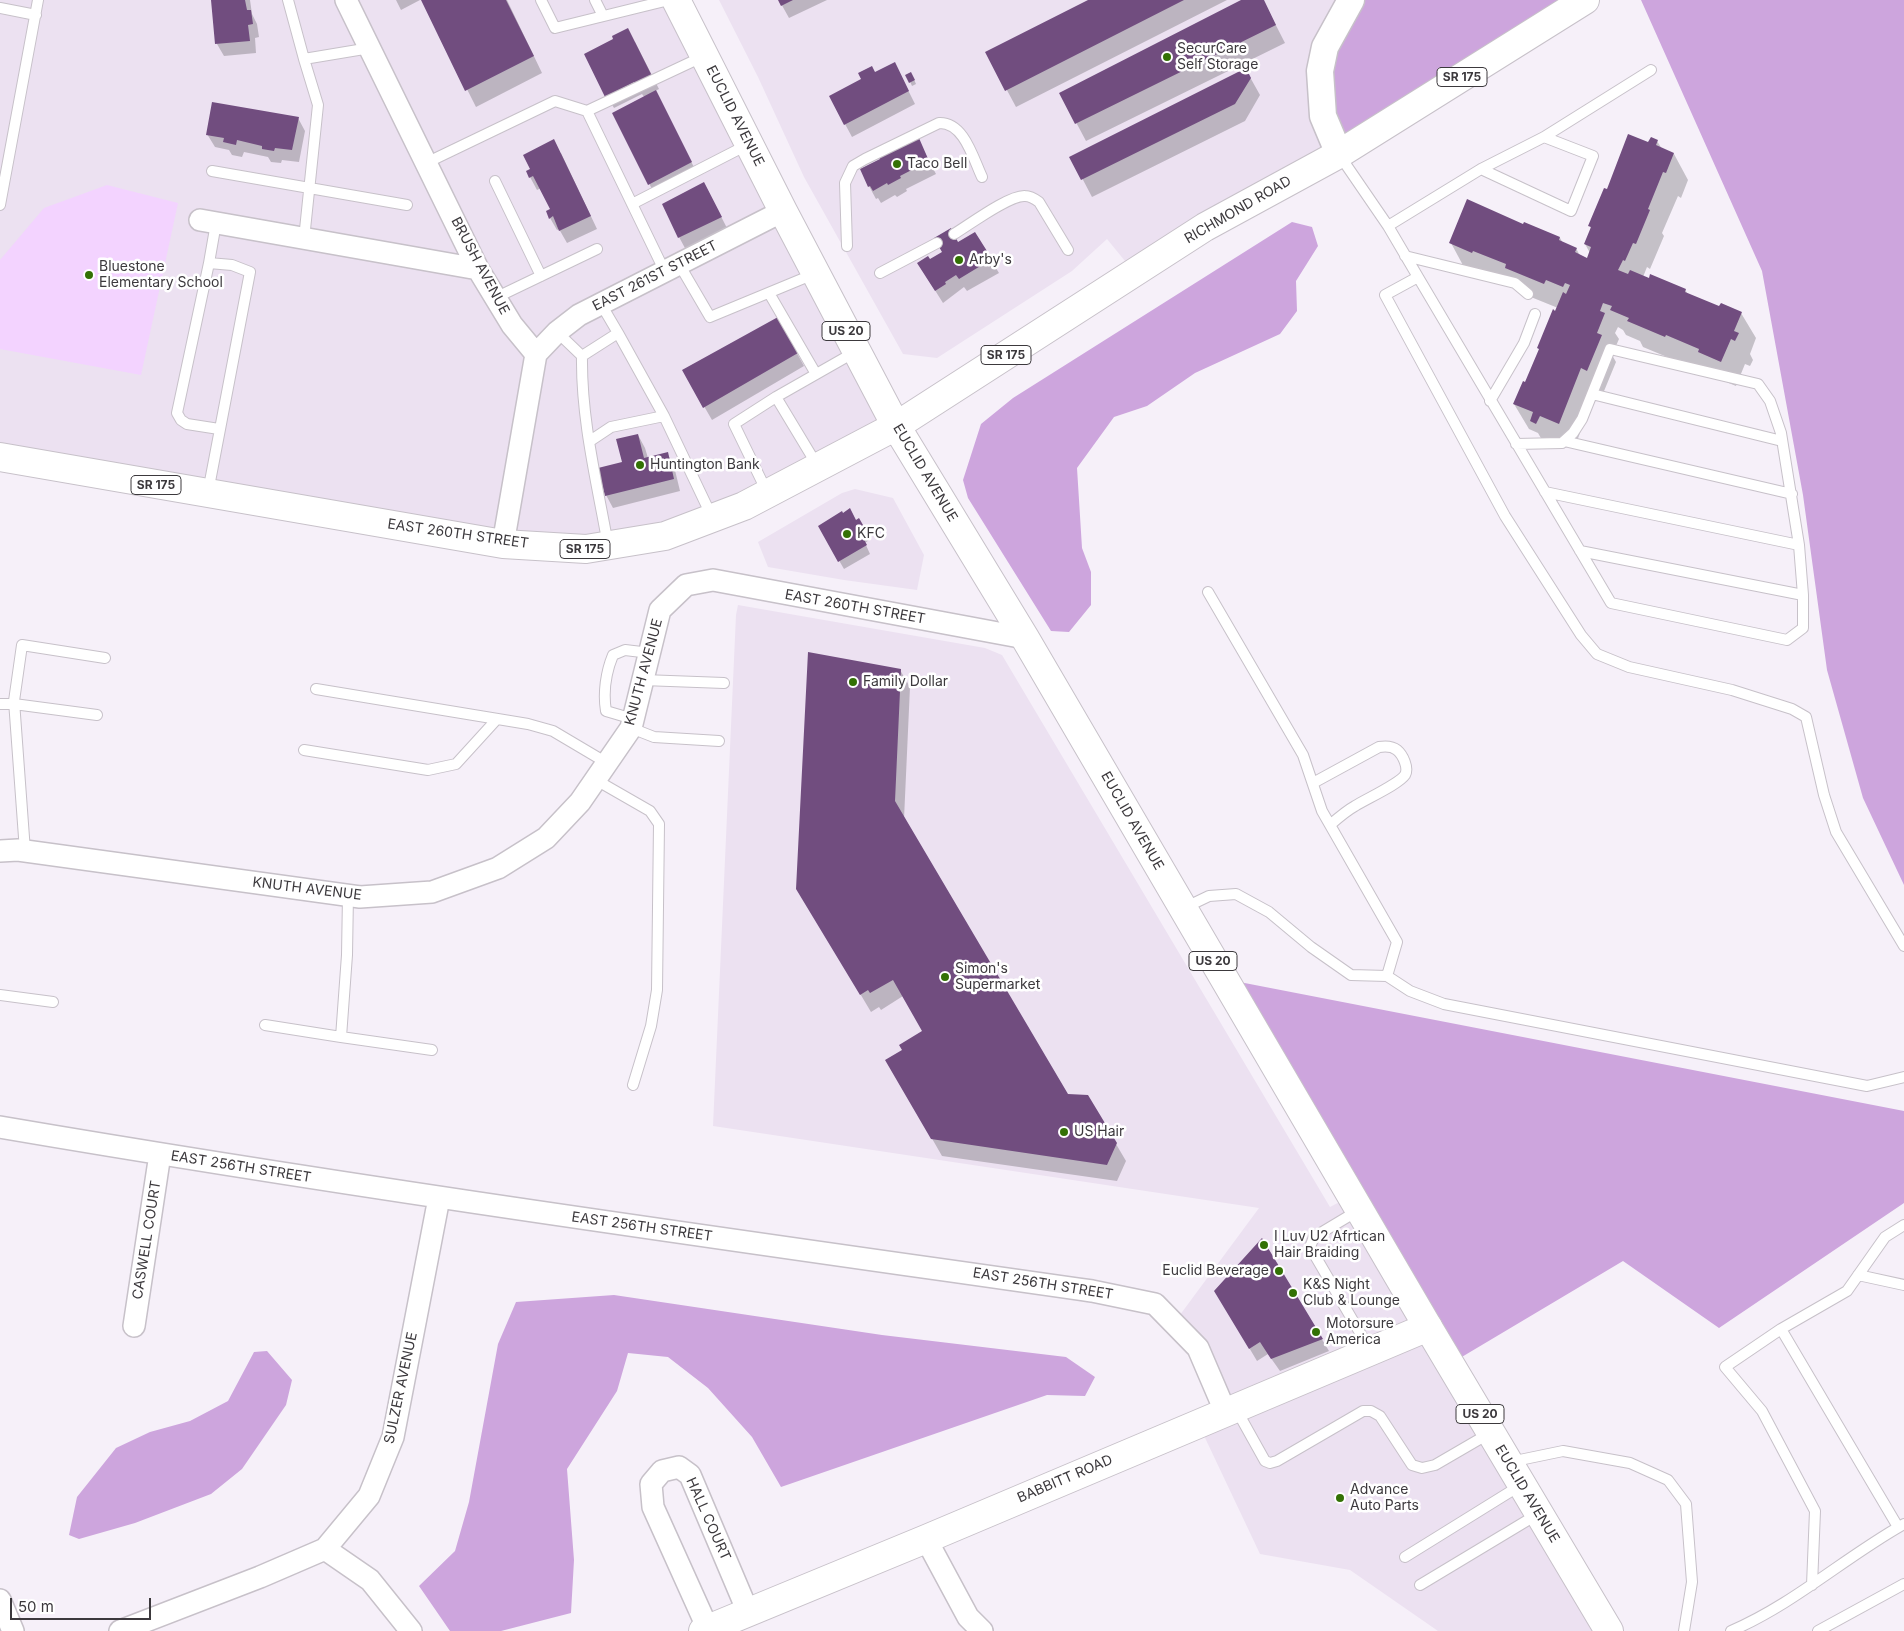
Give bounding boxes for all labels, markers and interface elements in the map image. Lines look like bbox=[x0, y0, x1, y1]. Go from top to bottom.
place label: SecurCare Self Storage bbox=[1177, 41, 1258, 74]
marker: SecurCare Self Storage bbox=[1161, 51, 1173, 63]
street label: EUCLID AVENUE bbox=[702, 63, 768, 169]
road number: SR 175 bbox=[1437, 68, 1487, 86]
place label: Taco Bell bbox=[907, 156, 967, 172]
marker: Taco Bell bbox=[891, 158, 903, 170]
street label: RICHMOND ROAD bbox=[1182, 173, 1294, 247]
street label: BRUSH AVENUE bbox=[447, 214, 513, 318]
street label: EAST 261ST STREET bbox=[590, 237, 720, 315]
place label: Arby's bbox=[969, 252, 1012, 268]
marker: Arby's bbox=[953, 254, 965, 266]
place label: Bluestone Elementary School bbox=[99, 259, 223, 292]
marker: Bluestone Elementary School bbox=[83, 269, 95, 281]
road number: US 20 bbox=[822, 322, 870, 341]
road number: SR 175 bbox=[981, 346, 1031, 364]
street label: EUCLID AVENUE bbox=[889, 421, 961, 525]
place label: Huntington Bank bbox=[650, 457, 760, 473]
marker: Huntington Bank bbox=[634, 459, 646, 471]
road number: SR 175 bbox=[131, 476, 181, 494]
street label: EAST 260TH STREET bbox=[386, 516, 530, 552]
place label: KFC bbox=[857, 526, 885, 542]
marker: KFC bbox=[841, 528, 853, 540]
road number: SR 175 bbox=[560, 540, 610, 558]
street label: EAST 260TH STREET bbox=[783, 586, 927, 628]
street label: KNUTH AVENUE bbox=[622, 617, 666, 727]
place label: Family Dollar bbox=[863, 674, 948, 690]
marker: Family Dollar bbox=[847, 676, 859, 688]
street label: EUCLID AVENUE bbox=[1097, 769, 1167, 873]
street label: KNUTH AVENUE bbox=[251, 874, 363, 904]
road number: US 20 bbox=[1189, 951, 1237, 970]
place label: Simon's Supermarket bbox=[955, 961, 1040, 994]
marker: Simon's Supermarket bbox=[939, 971, 951, 983]
place label: US Hair bbox=[1074, 1124, 1124, 1140]
marker: US Hair bbox=[1058, 1126, 1070, 1138]
street label: EAST 256TH STREET bbox=[170, 1148, 312, 1186]
street label: CASWELL COURT bbox=[129, 1179, 165, 1301]
street label: EAST 256TH STREET bbox=[571, 1209, 713, 1245]
place label: I Luv U2 Afrtican Hair Braiding bbox=[1274, 1229, 1385, 1262]
marker: I Luv U2 Afrtican Hair Braiding bbox=[1258, 1239, 1270, 1251]
place label: Euclid Beverage bbox=[1162, 1263, 1269, 1279]
street label: EAST 256TH STREET bbox=[972, 1265, 1114, 1303]
marker: Euclid Beverage bbox=[1273, 1265, 1285, 1277]
place label: K&S Night Club & Lounge bbox=[1303, 1277, 1400, 1310]
marker: K&S Night Club & Lounge bbox=[1287, 1287, 1299, 1299]
place label: Motorsure America bbox=[1326, 1316, 1394, 1348]
marker: Motorsure America bbox=[1310, 1326, 1322, 1338]
street label: SULZER AVENUE bbox=[381, 1331, 421, 1445]
road number: US 20 bbox=[1456, 1405, 1504, 1424]
street label: EUCLID AVENUE bbox=[1491, 1442, 1563, 1546]
street label: BABBITT ROAD bbox=[1015, 1451, 1115, 1507]
street label: HALL COURT bbox=[682, 1475, 734, 1563]
place label: Advance Auto Parts bbox=[1350, 1482, 1419, 1514]
marker: Advance Auto Parts bbox=[1334, 1492, 1346, 1504]
scale bar bbox=[12, 1588, 154, 1620]
text: 50 m bbox=[18, 1597, 54, 1616]

